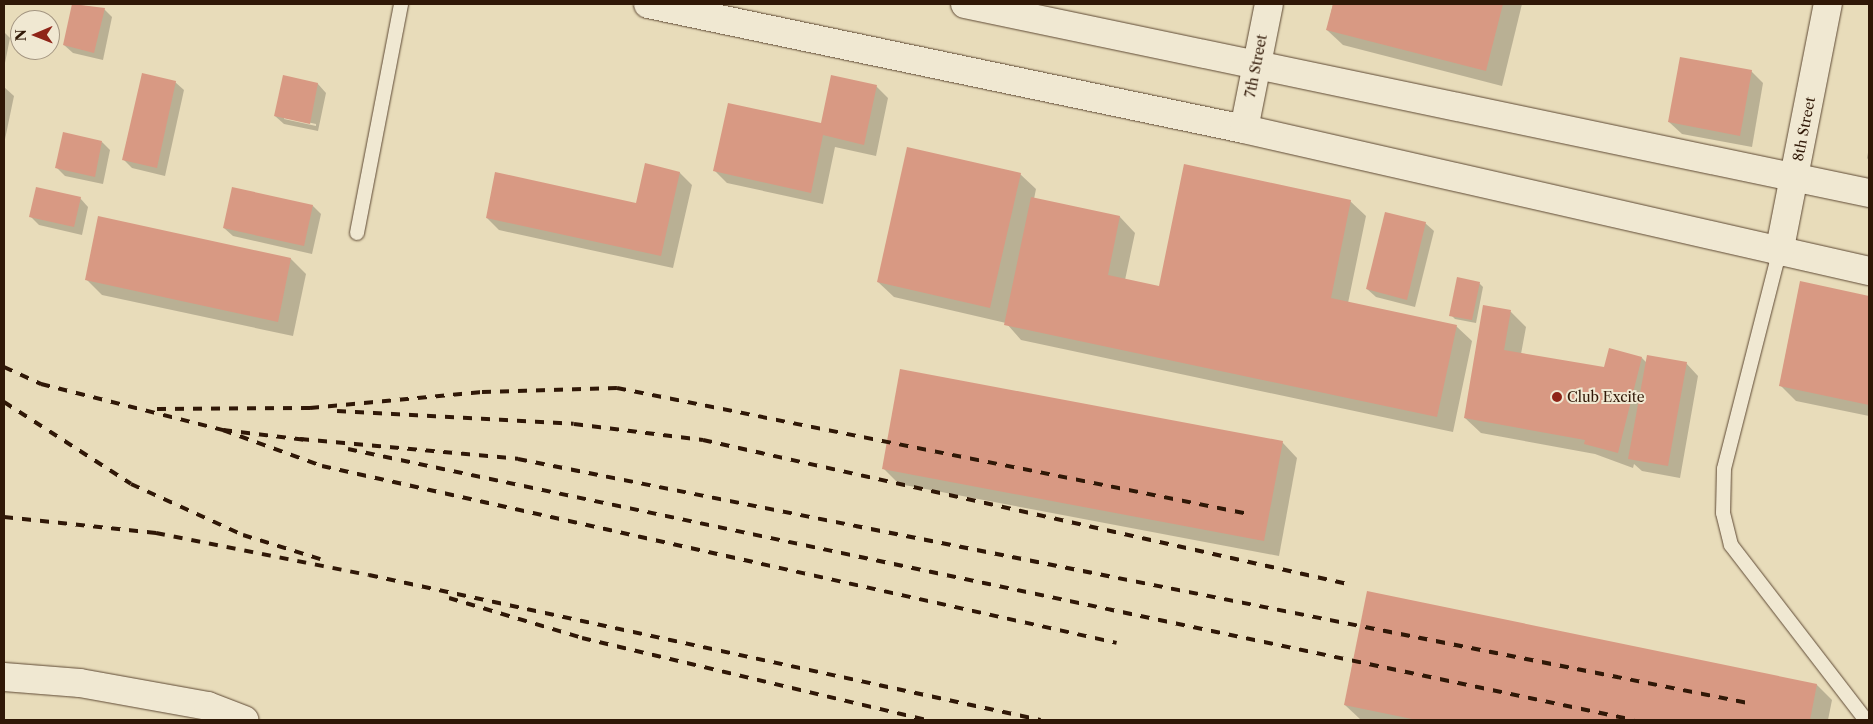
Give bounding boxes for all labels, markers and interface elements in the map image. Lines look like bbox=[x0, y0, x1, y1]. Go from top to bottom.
north arrow bbox=[10, 10, 60, 60]
text: N bbox=[12, 29, 30, 41]
street label: 7th Street bbox=[1242, 33, 1270, 99]
street label: 8th Street bbox=[1790, 95, 1818, 163]
place label: Club Excite bbox=[1567, 389, 1645, 405]
marker: Club Excite bbox=[1551, 391, 1563, 403]

